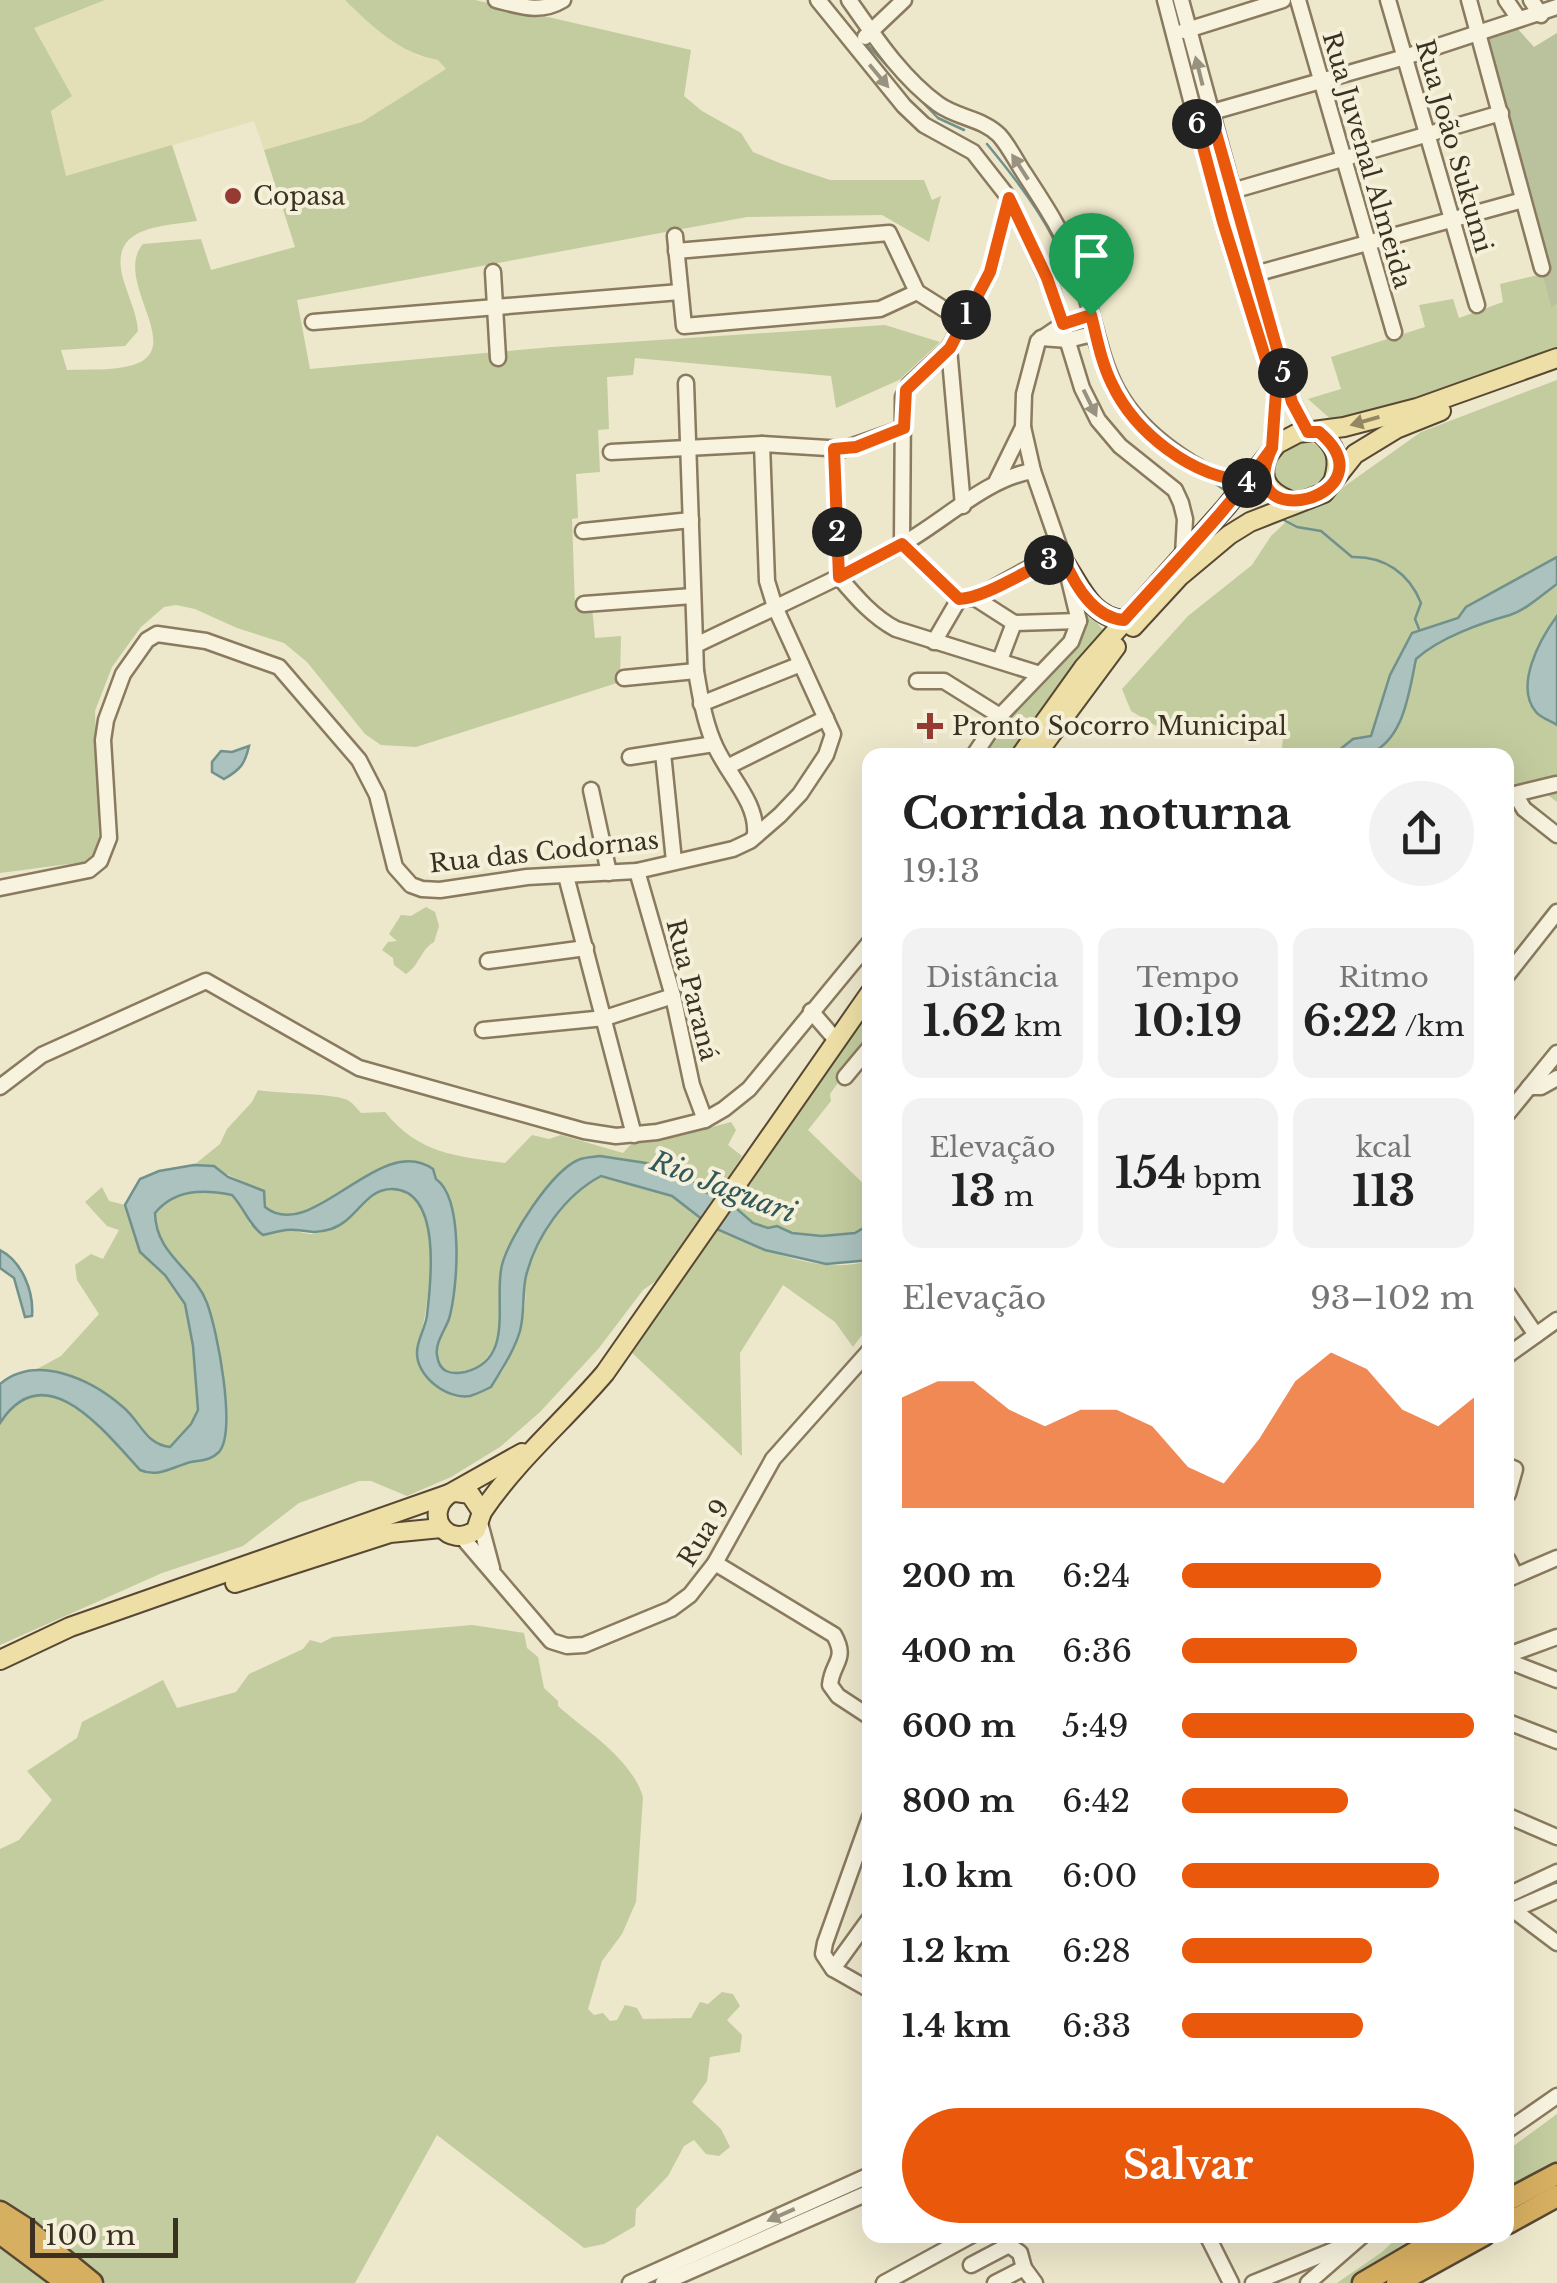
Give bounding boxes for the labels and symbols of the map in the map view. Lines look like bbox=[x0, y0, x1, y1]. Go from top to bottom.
street label: Rua Juvenal Almeida bbox=[1316, 28, 1419, 292]
street label: Rua João Sukumi bbox=[1409, 36, 1499, 257]
one-way arrow bbox=[1191, 55, 1206, 86]
one-way arrow bbox=[868, 63, 890, 88]
pin: 6 bbox=[1172, 99, 1222, 149]
one-way arrow bbox=[1011, 153, 1029, 181]
place label: Copasa bbox=[253, 181, 346, 212]
marker: Copasa bbox=[222, 185, 244, 207]
pin bbox=[1049, 213, 1134, 316]
pin: 1 bbox=[941, 290, 991, 340]
pin: 5 bbox=[1258, 348, 1308, 398]
one-way arrow bbox=[1081, 389, 1098, 418]
one-way arrow bbox=[1349, 414, 1380, 429]
pin: 4 bbox=[1222, 458, 1272, 508]
pin: 2 bbox=[812, 507, 862, 557]
pin: 3 bbox=[1024, 535, 1074, 585]
place label: Pronto Socorro Municipal bbox=[952, 711, 1287, 742]
marker: Pronto Socorro Municipal bbox=[917, 713, 943, 739]
street label: Rua das Codornas bbox=[428, 825, 660, 879]
street label: Rua Paraná bbox=[659, 916, 725, 1064]
water label: Rio Jaguari bbox=[644, 1143, 801, 1231]
street label: Rua 9 bbox=[671, 1494, 737, 1572]
one-way arrow bbox=[766, 2207, 796, 2223]
scale bar bbox=[30, 2213, 178, 2258]

